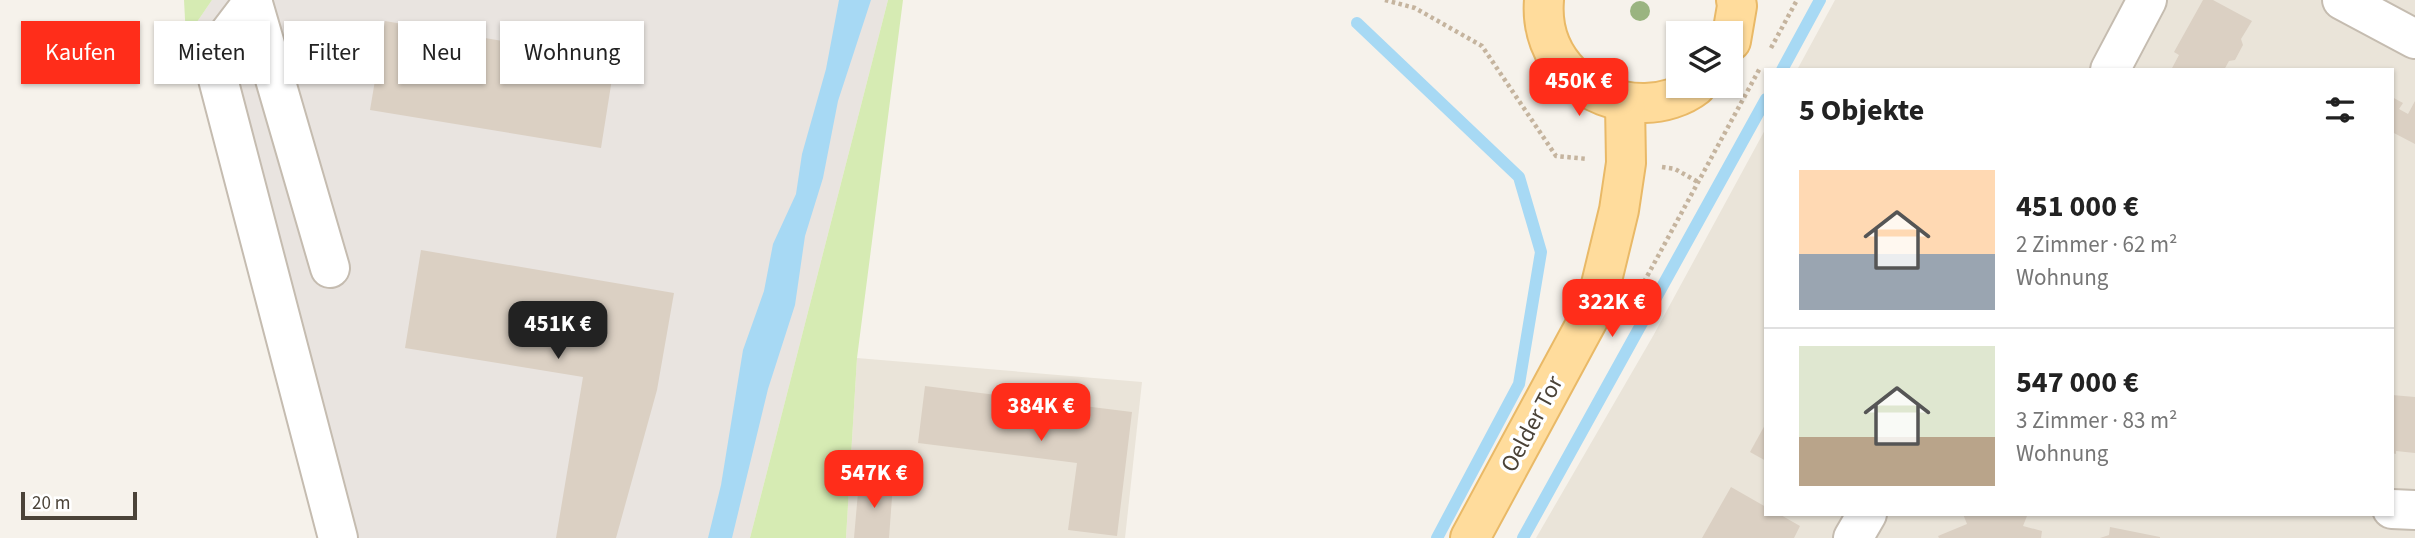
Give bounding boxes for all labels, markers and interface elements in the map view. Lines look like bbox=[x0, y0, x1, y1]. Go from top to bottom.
chip: Kaufen bbox=[21, 21, 140, 84]
chip: Mieten bbox=[154, 21, 270, 84]
chip: Filter bbox=[284, 21, 384, 84]
chip: Neu bbox=[398, 21, 486, 84]
chip: Wohnung bbox=[500, 21, 644, 84]
map controls bbox=[1666, 21, 1743, 98]
button: layers bbox=[1666, 21, 1743, 98]
pin: 450K € bbox=[1522, 58, 1636, 118]
text: 450K € bbox=[1545, 64, 1613, 97]
text: 5 Objekte bbox=[1799, 89, 1924, 132]
icon: filters bbox=[2321, 91, 2359, 129]
text: 451 000 € bbox=[2016, 185, 2139, 228]
icon: home bbox=[1855, 198, 1939, 282]
text: 2 Zimmer · 62 m² bbox=[2016, 228, 2178, 261]
text: Wohnung bbox=[2016, 261, 2108, 294]
pin: 322K € bbox=[1555, 280, 1669, 339]
text: 322K € bbox=[1578, 285, 1646, 318]
pin: 451K € bbox=[501, 302, 615, 361]
text: 451K € bbox=[524, 307, 592, 340]
text: 547 000 € bbox=[2016, 361, 2139, 404]
street label: Oelder Tor bbox=[1492, 369, 1572, 479]
icon: home bbox=[1855, 374, 1939, 458]
pin: 384K € bbox=[984, 384, 1098, 443]
text: 384K € bbox=[1007, 389, 1075, 422]
text: 3 Zimmer · 83 m² bbox=[2016, 404, 2178, 437]
text: Wohnung bbox=[2016, 437, 2108, 470]
pin: 547K € bbox=[817, 450, 931, 510]
text: 547K € bbox=[840, 456, 908, 489]
scale bar bbox=[21, 489, 136, 521]
text: 20 m bbox=[32, 490, 70, 517]

